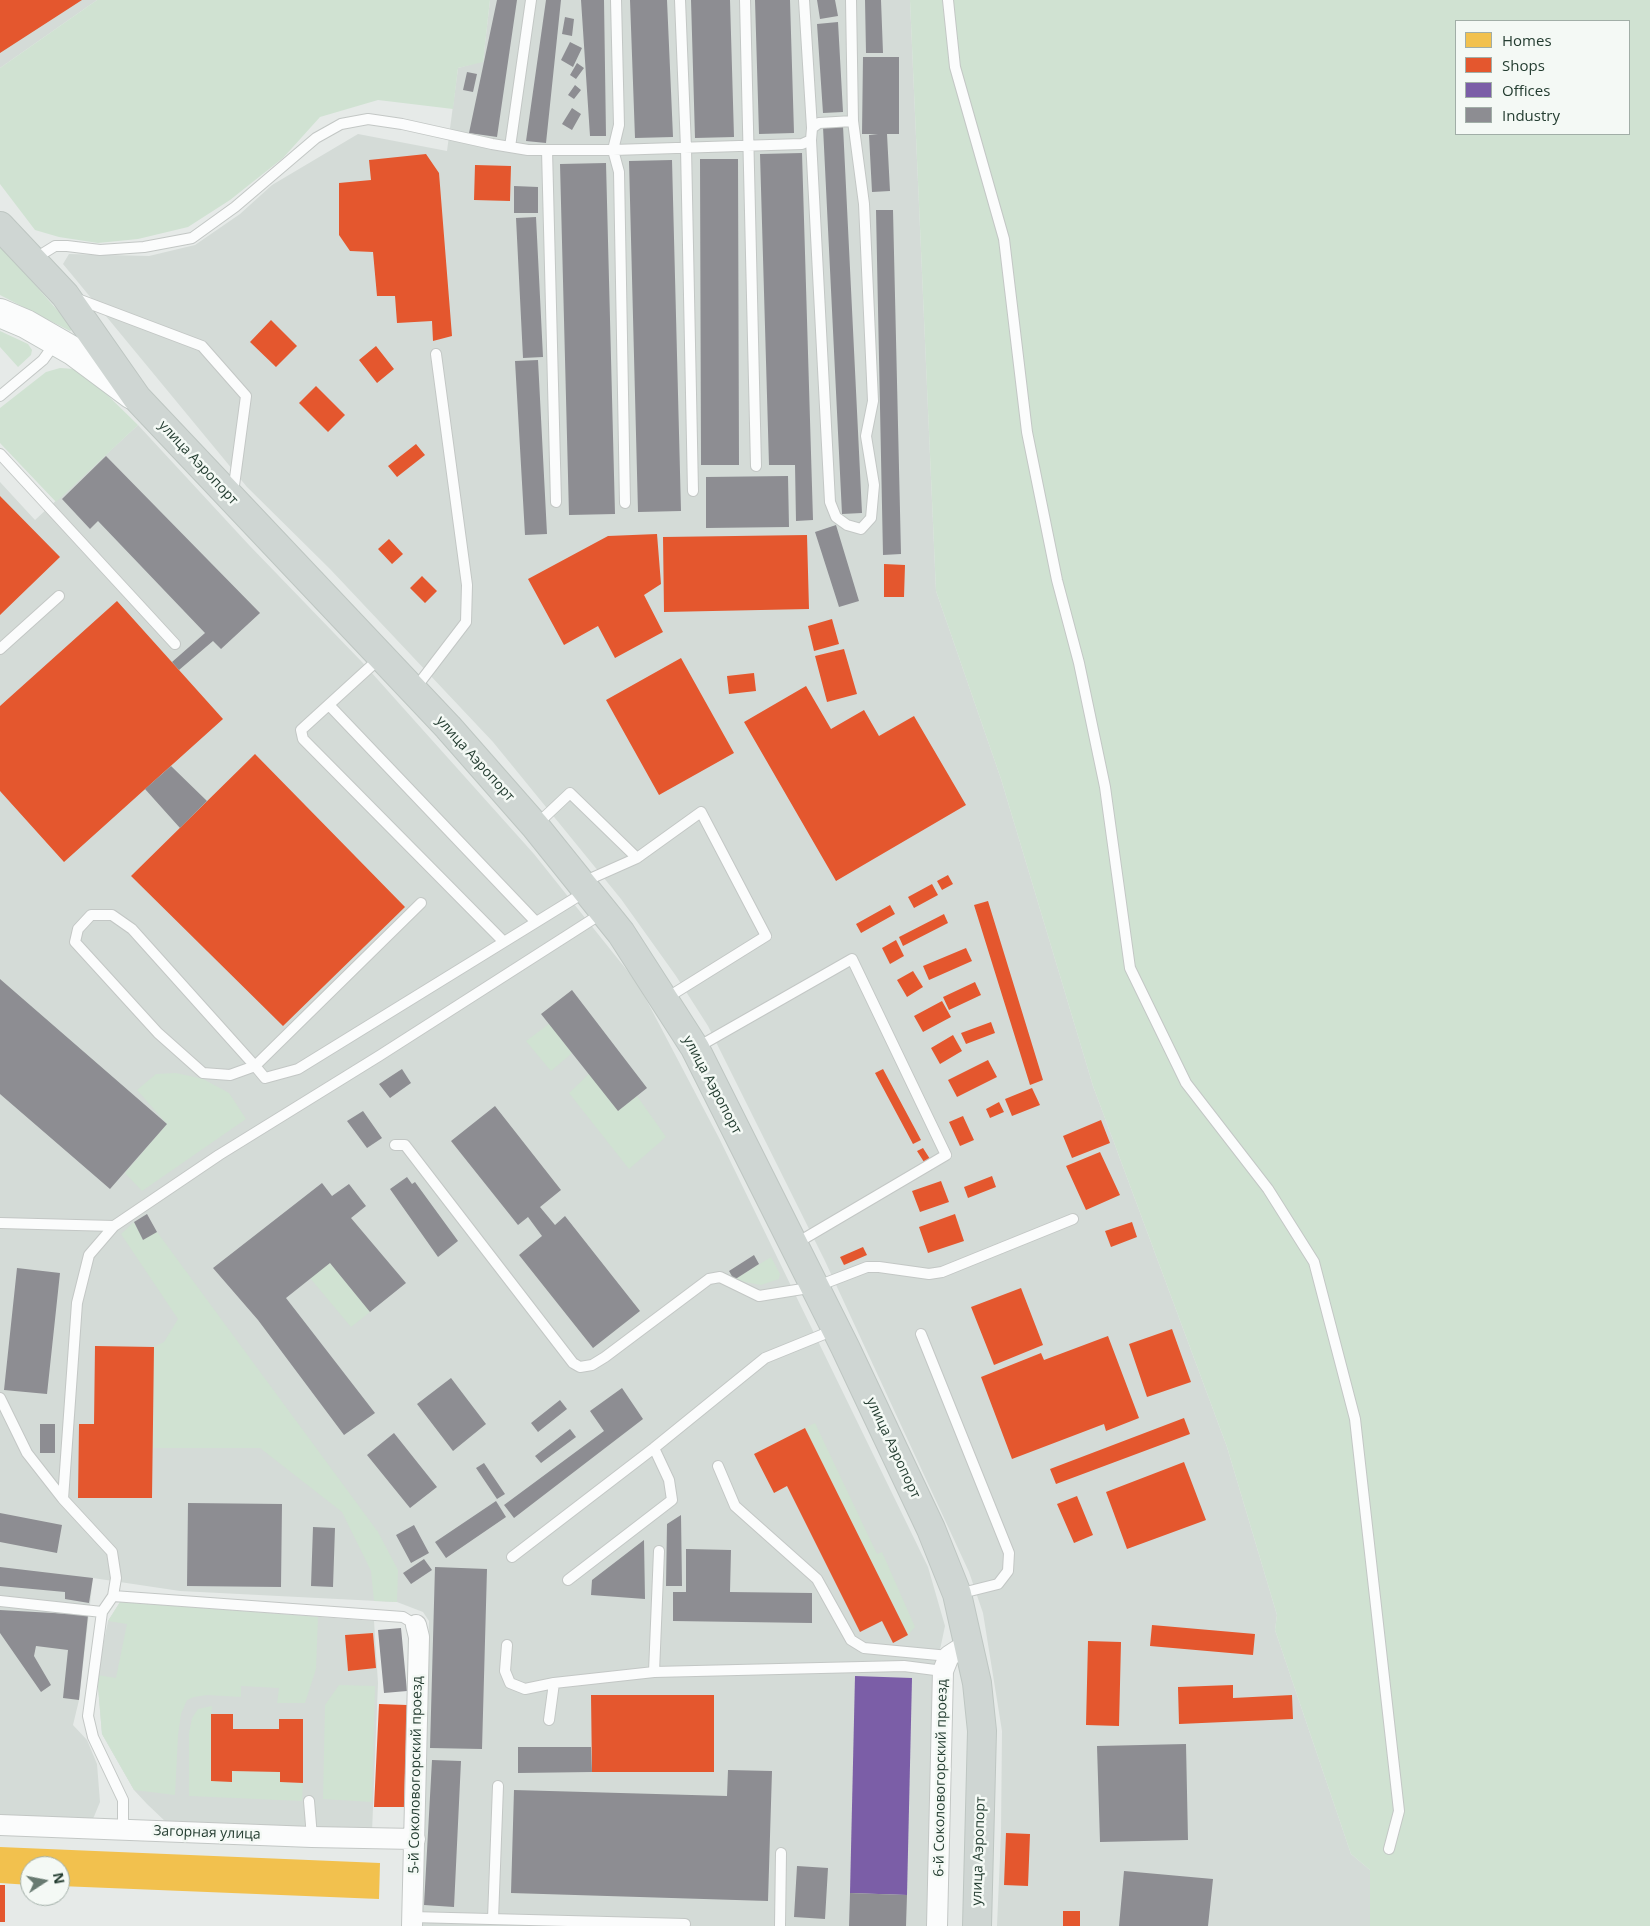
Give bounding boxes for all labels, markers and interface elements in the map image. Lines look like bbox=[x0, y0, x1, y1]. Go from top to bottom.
legend bbox=[1455, 20, 1630, 135]
text: Homes bbox=[1502, 30, 1552, 50]
text: Shops bbox=[1502, 55, 1545, 75]
text: Offices bbox=[1502, 80, 1550, 100]
text: Industry bbox=[1502, 105, 1560, 125]
street label: улица Аэропорт bbox=[155, 417, 241, 509]
street label: улица Аэропорт bbox=[432, 713, 518, 805]
street label: улица Аэропорт bbox=[679, 1033, 745, 1137]
street label: улица Аэропорт bbox=[862, 1395, 924, 1501]
street label: 5-й Соколовогорский проезд bbox=[406, 1676, 426, 1874]
street label: 6-й Соколовогорский проезд bbox=[931, 1679, 951, 1877]
street label: улица Аэропорт bbox=[969, 1796, 989, 1906]
street label: Загорная улица bbox=[153, 1823, 261, 1843]
north arrow bbox=[20, 1856, 70, 1906]
text: N bbox=[49, 1871, 70, 1886]

